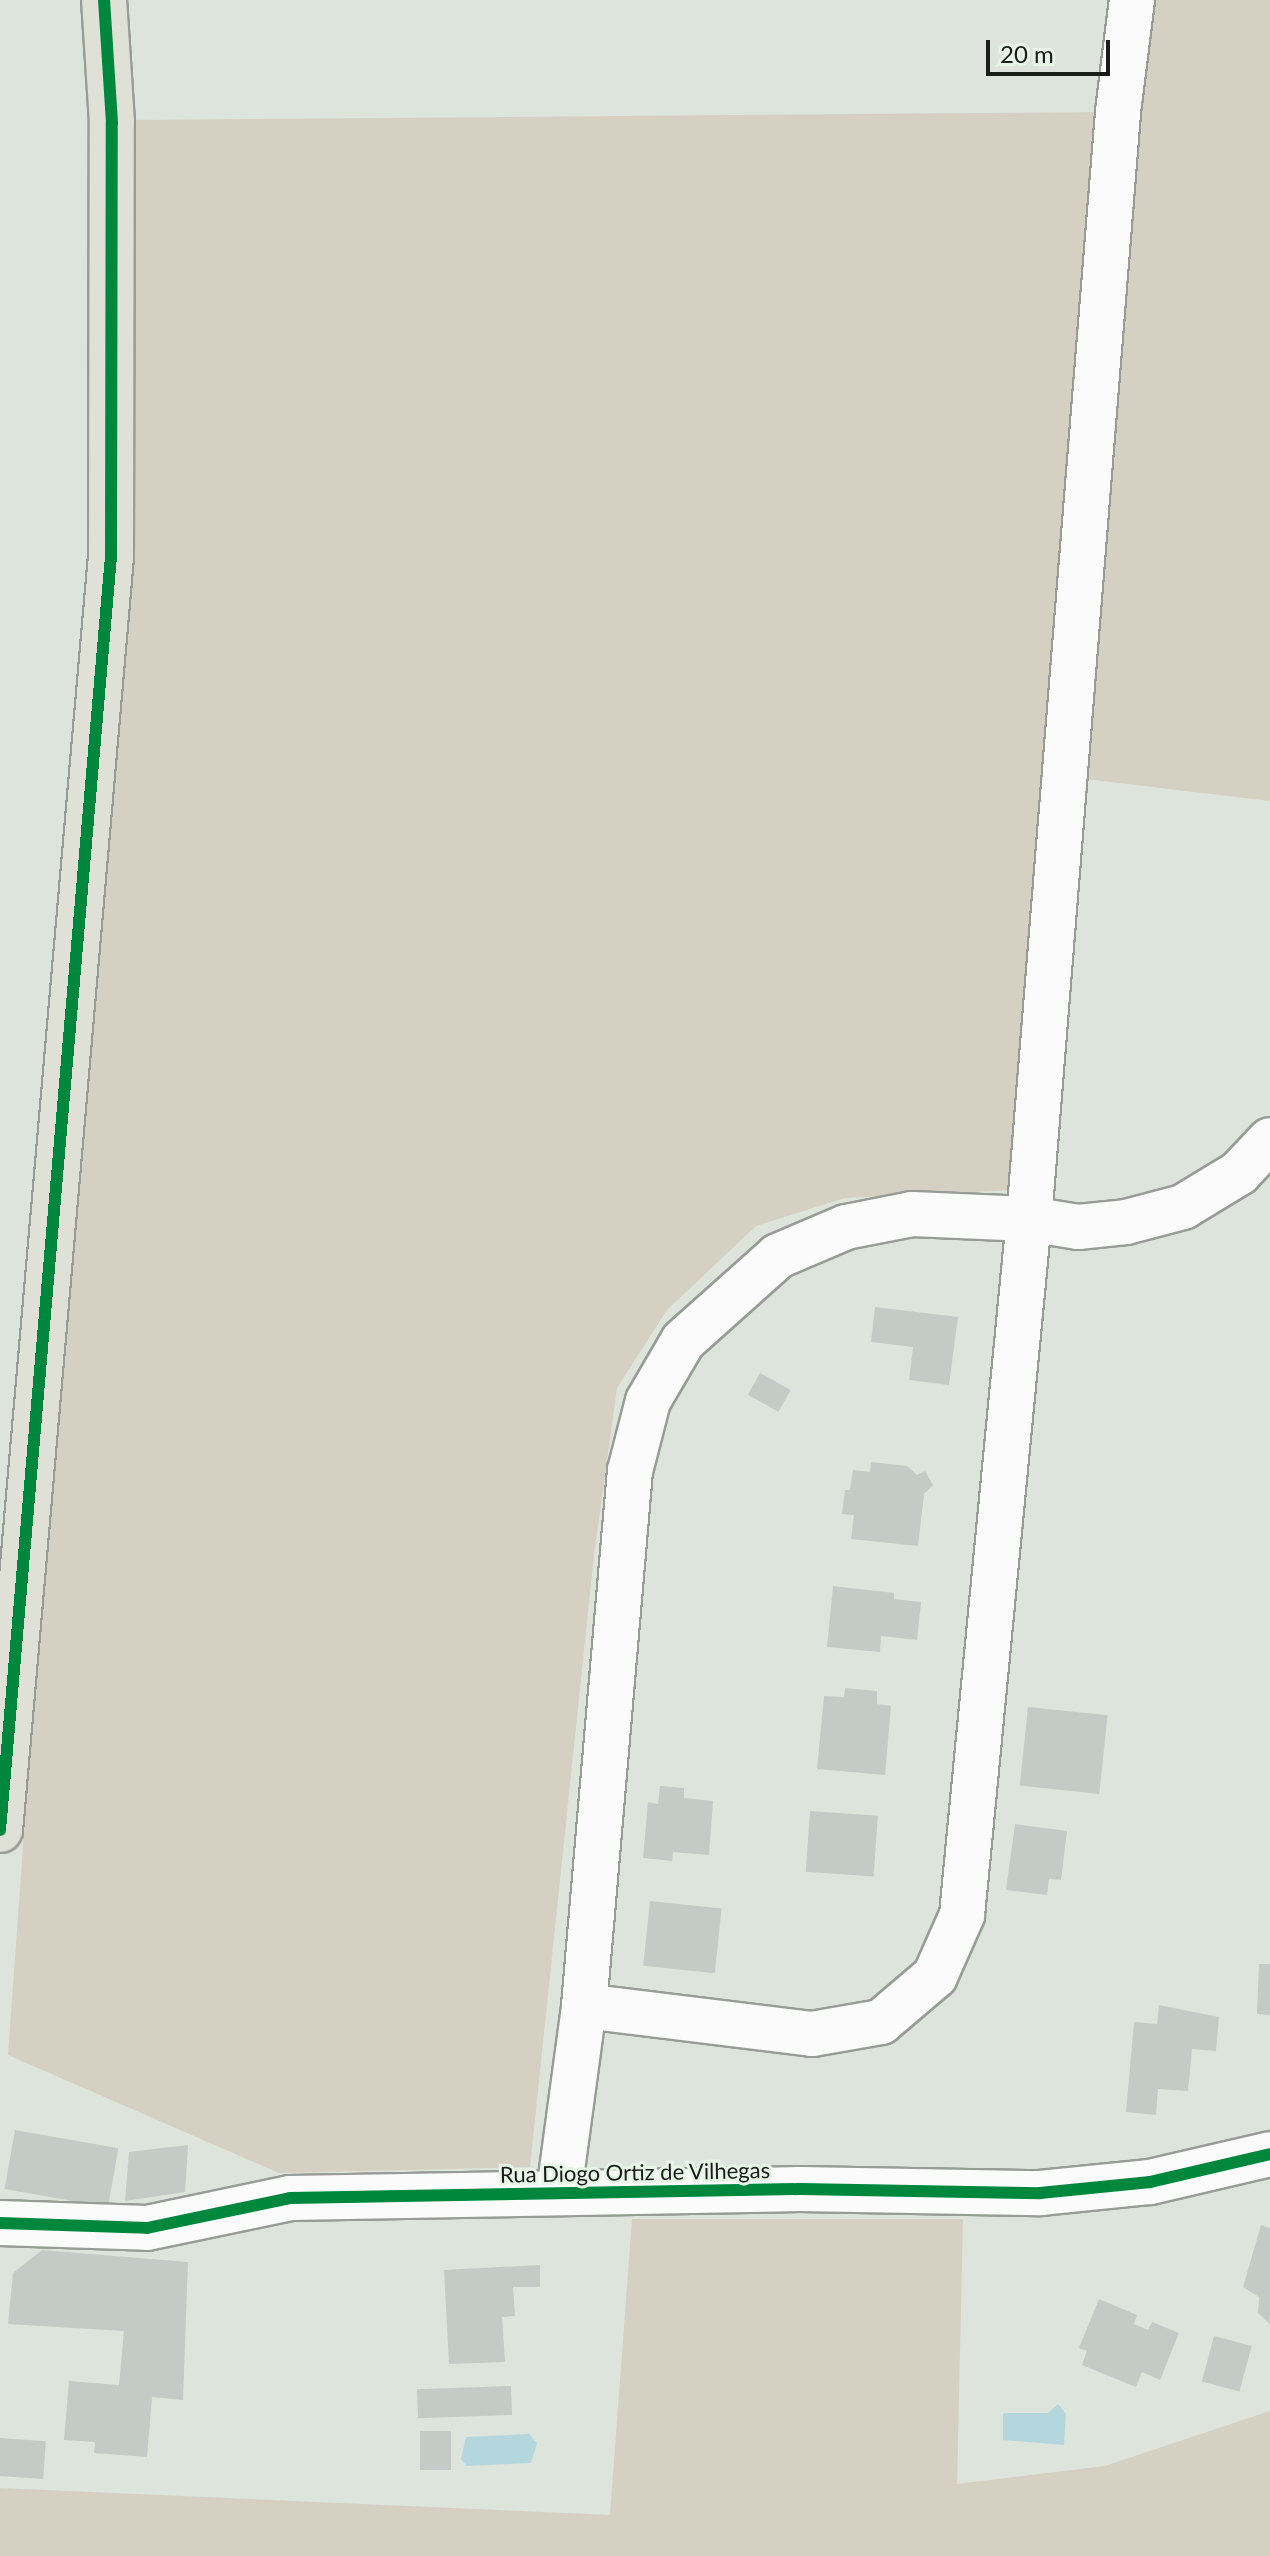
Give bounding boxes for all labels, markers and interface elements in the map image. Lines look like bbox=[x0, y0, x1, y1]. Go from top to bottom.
scale bar bbox=[990, 24, 1114, 74]
text: 20 m bbox=[1000, 39, 1054, 68]
street label: Rua Diogo Ortiz de Vilhegas bbox=[499, 2156, 771, 2188]

